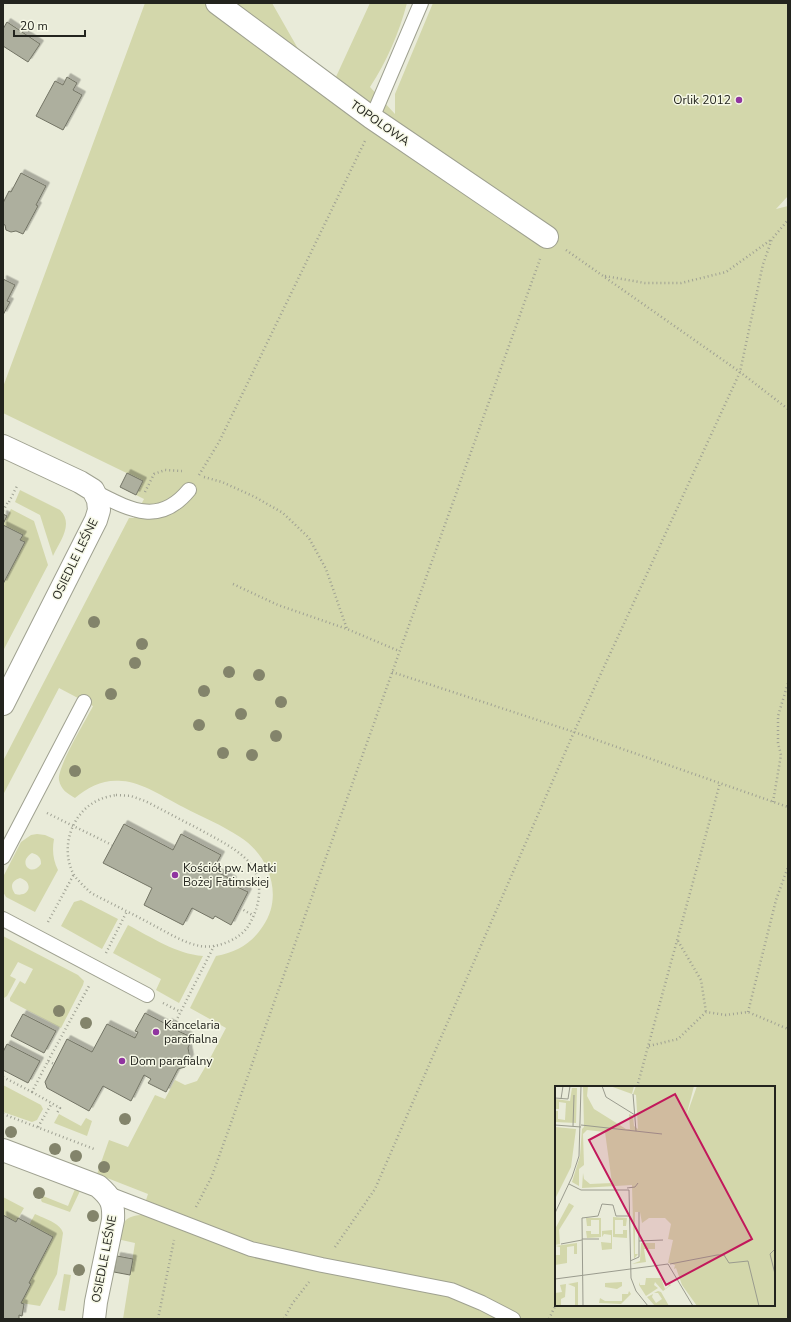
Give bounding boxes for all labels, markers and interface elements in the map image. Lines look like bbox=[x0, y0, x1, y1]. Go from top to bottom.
scale bar bbox=[14, 12, 85, 38]
text: 20 m bbox=[20, 18, 48, 34]
place label: Orlik 2012 bbox=[673, 92, 731, 108]
marker: Orlik 2012 bbox=[734, 95, 744, 105]
street label: TOPOLOWA bbox=[347, 97, 413, 149]
street label: OSIEDLE LEŚNE bbox=[48, 516, 102, 602]
place label: Kościół pw. Matki Bożej Fatimskiej bbox=[183, 860, 276, 890]
marker: Kościół pw. Matki Bożej Fatimskiej bbox=[170, 870, 180, 880]
place label: Kancelaria parafialna bbox=[164, 1017, 220, 1047]
marker: Kancelaria parafialna bbox=[151, 1027, 161, 1037]
place label: Dom parafialny bbox=[130, 1053, 213, 1069]
marker: Dom parafialny bbox=[117, 1056, 127, 1066]
inset map bbox=[555, 1086, 775, 1306]
street label: OSIEDLE LEŚNE bbox=[88, 1214, 120, 1304]

